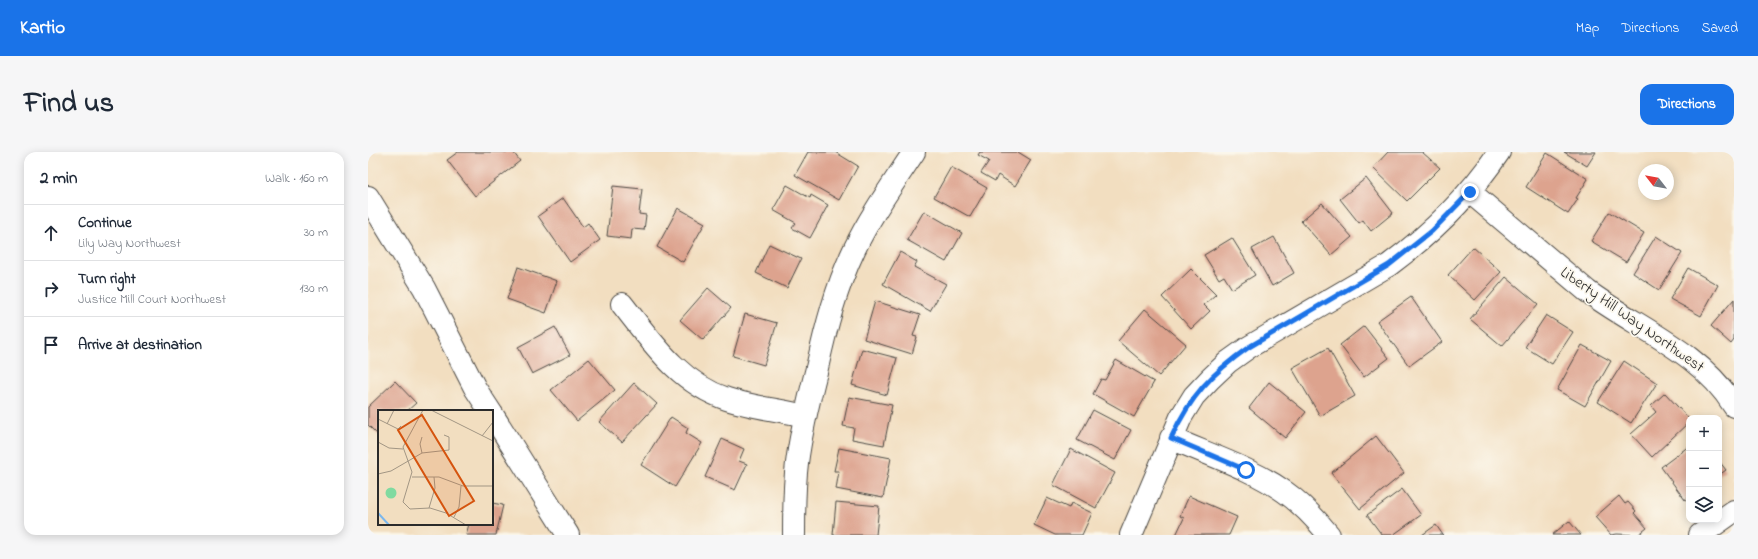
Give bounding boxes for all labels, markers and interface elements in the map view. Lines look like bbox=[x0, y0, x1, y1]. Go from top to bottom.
text: Kartio bbox=[20, 15, 65, 42]
text: Map bbox=[1576, 18, 1599, 39]
text: Directions bbox=[1621, 18, 1679, 39]
text: Saved bbox=[1701, 18, 1738, 39]
text: Find us bbox=[24, 84, 114, 125]
button: Directions bbox=[1640, 84, 1734, 125]
north arrow bbox=[1638, 164, 1674, 200]
text: 2 min bbox=[40, 166, 77, 191]
text: Walk · 160 m bbox=[265, 169, 328, 188]
route end bbox=[1461, 183, 1479, 201]
text: Continue bbox=[78, 212, 132, 234]
icon: ahead bbox=[40, 222, 62, 244]
text: 30 m bbox=[304, 223, 328, 242]
text: Lily Way Northwest bbox=[78, 234, 181, 253]
street label: Liberty Hill Way Northwest bbox=[1555, 261, 1710, 379]
text: Turn right bbox=[78, 268, 136, 290]
icon: right bbox=[40, 278, 62, 300]
text: 130 m bbox=[300, 279, 328, 298]
text: Justice Mill Court Northwest bbox=[78, 290, 226, 309]
icon: arrive bbox=[40, 334, 62, 356]
text: Arrive at destination bbox=[78, 334, 202, 356]
inset map bbox=[378, 410, 493, 525]
map controls bbox=[1686, 415, 1722, 523]
button: + bbox=[1686, 415, 1722, 451]
button: − bbox=[1686, 451, 1722, 487]
route start bbox=[1237, 461, 1255, 479]
button: layers bbox=[1686, 487, 1722, 523]

